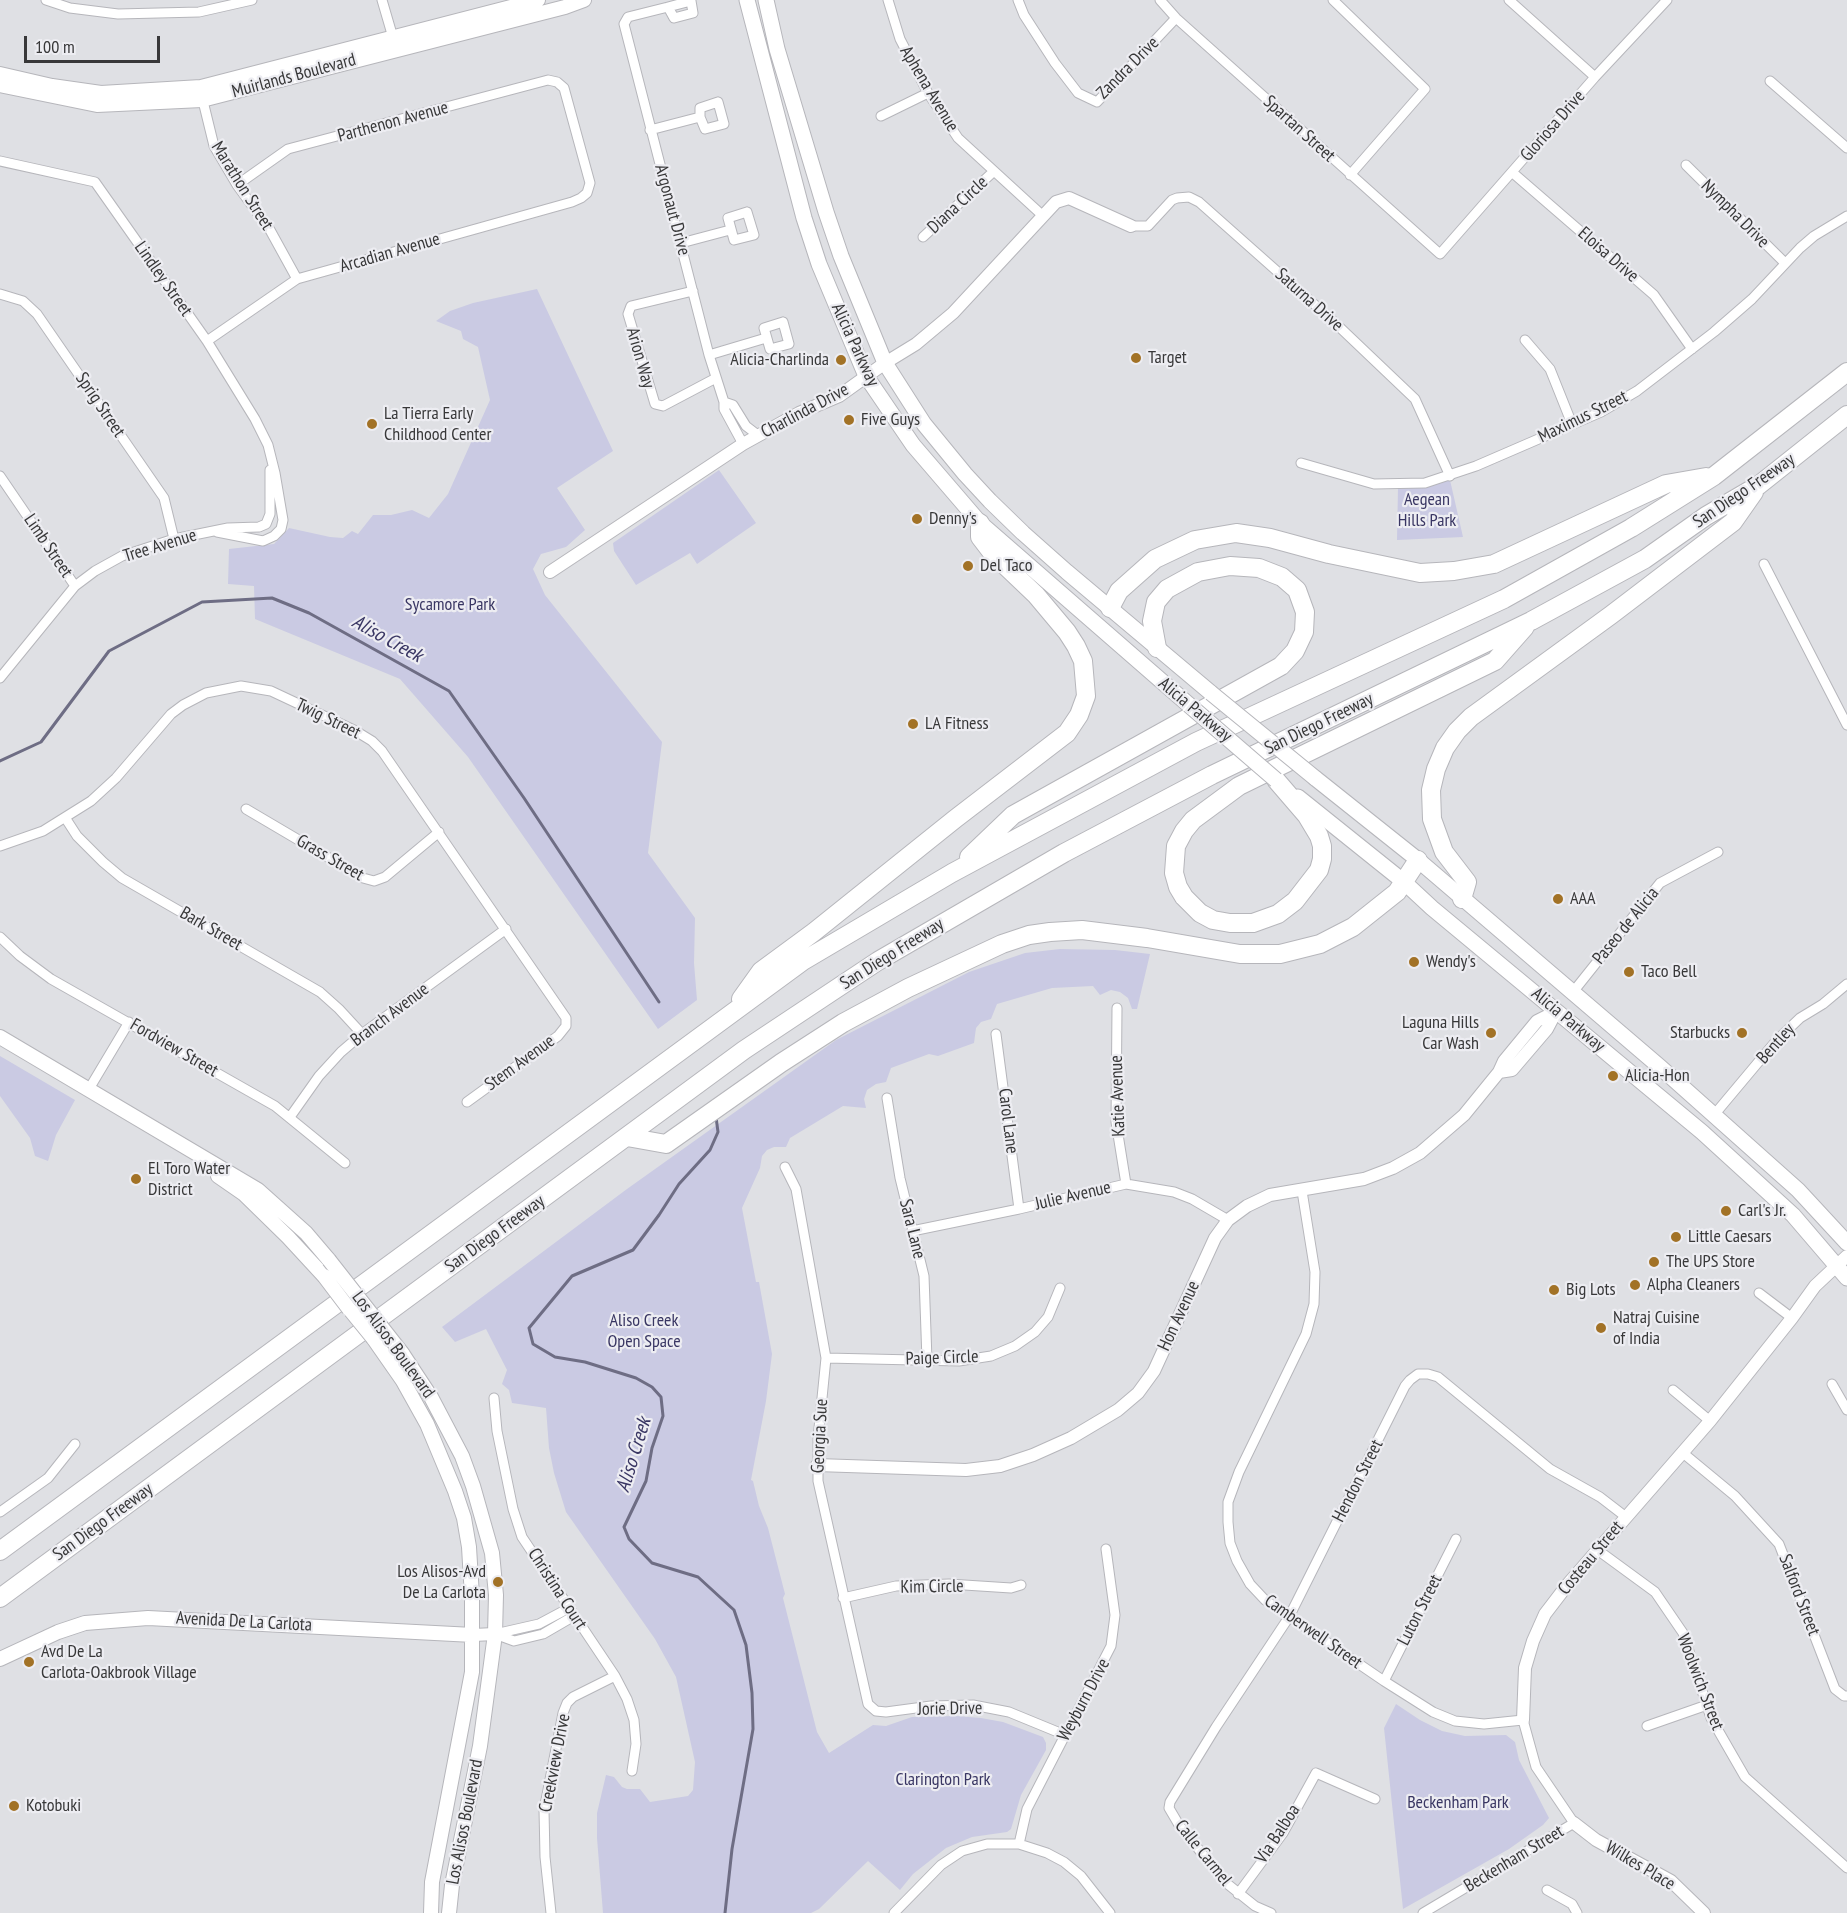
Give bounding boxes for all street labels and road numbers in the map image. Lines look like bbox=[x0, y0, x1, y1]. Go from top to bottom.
street label: Zandra Drive bbox=[1092, 32, 1164, 104]
street label: Aphena Avenue bbox=[895, 42, 963, 136]
street label: Muirlands Boulevard bbox=[230, 49, 358, 103]
street label: Gloriosa Drive bbox=[1516, 86, 1590, 166]
street label: Spartan Street bbox=[1259, 91, 1339, 167]
street label: Parthenon Avenue bbox=[335, 97, 451, 147]
street label: Marathon Street bbox=[206, 138, 278, 234]
street label: Argonaut Drive bbox=[649, 162, 695, 258]
street label: Diana Circle bbox=[923, 172, 993, 238]
street label: Nympha Drive bbox=[1696, 175, 1774, 253]
street label: Eloisa Drive bbox=[1573, 223, 1643, 287]
street label: Arcadian Avenue bbox=[337, 228, 443, 278]
street label: Lindley Street bbox=[129, 237, 197, 321]
street label: Saturna Drive bbox=[1270, 264, 1348, 336]
street label: Alicia Parkway bbox=[826, 300, 884, 390]
street label: Arion Way bbox=[621, 325, 659, 391]
street label: Sprig Street bbox=[71, 369, 129, 441]
street label: Charlinda Drive bbox=[758, 379, 852, 443]
street label: Maximus Street bbox=[1535, 386, 1631, 448]
street label: San Diego Freeway bbox=[1689, 449, 1799, 533]
street label: Limb Street bbox=[19, 510, 77, 582]
street label: Tree Avenue bbox=[121, 525, 199, 567]
street label: Alicia Parkway bbox=[1154, 673, 1236, 747]
street label: San Diego Freeway bbox=[1261, 688, 1377, 760]
street label: Twig Street bbox=[292, 694, 364, 744]
street label: Grass Street bbox=[292, 830, 368, 886]
street label: Paseo de Alicia bbox=[1588, 883, 1664, 969]
street label: Bark Street bbox=[176, 902, 246, 956]
street label: San Diego Freeway bbox=[836, 914, 948, 994]
street label: Branch Avenue bbox=[347, 979, 433, 1051]
street label: Alicia Parkway bbox=[1527, 983, 1609, 1057]
street label: Fordview Street bbox=[126, 1014, 222, 1082]
street label: Bentley bbox=[1752, 1019, 1800, 1069]
street label: Stem Avenue bbox=[481, 1030, 559, 1096]
street label: Katie Avenue bbox=[1106, 1055, 1130, 1137]
street label: Carol Lane bbox=[993, 1087, 1023, 1155]
street label: Julie Avenue bbox=[1033, 1177, 1113, 1215]
street label: San Diego Freeway bbox=[441, 1191, 549, 1277]
street label: Sara Lane bbox=[894, 1197, 930, 1261]
street label: Hon Avenue bbox=[1153, 1278, 1205, 1354]
street label: Los Alisos Boulevard bbox=[347, 1287, 439, 1403]
street label: Paige Circle bbox=[905, 1346, 979, 1370]
street label: Georgia Sue bbox=[807, 1398, 833, 1474]
street label: Hendon Street bbox=[1328, 1436, 1388, 1526]
street label: San Diego Freeway bbox=[49, 1479, 157, 1565]
street label: Costeau Street bbox=[1554, 1517, 1628, 1599]
street label: Christina Court bbox=[523, 1544, 591, 1634]
street label: Salford Street bbox=[1774, 1551, 1824, 1639]
street label: Luton Street bbox=[1393, 1571, 1447, 1649]
street label: Kim Circle bbox=[900, 1576, 964, 1598]
street label: Camberwell Street bbox=[1260, 1590, 1366, 1674]
street label: Avenida De La Carlota bbox=[175, 1608, 313, 1636]
street label: Woolwich Street bbox=[1672, 1631, 1728, 1733]
street label: Weyburn Drive bbox=[1053, 1655, 1115, 1745]
street label: Jorie Drive bbox=[917, 1698, 983, 1720]
street label: Creekview Drive bbox=[535, 1712, 575, 1814]
street label: Los Alisos Boulevard bbox=[442, 1758, 488, 1886]
street label: Via Balboa bbox=[1251, 1800, 1305, 1868]
street label: Calle Carmel bbox=[1170, 1816, 1236, 1890]
street label: Beckenham Street bbox=[1460, 1821, 1568, 1897]
street label: Wilkes Place bbox=[1601, 1837, 1679, 1895]

